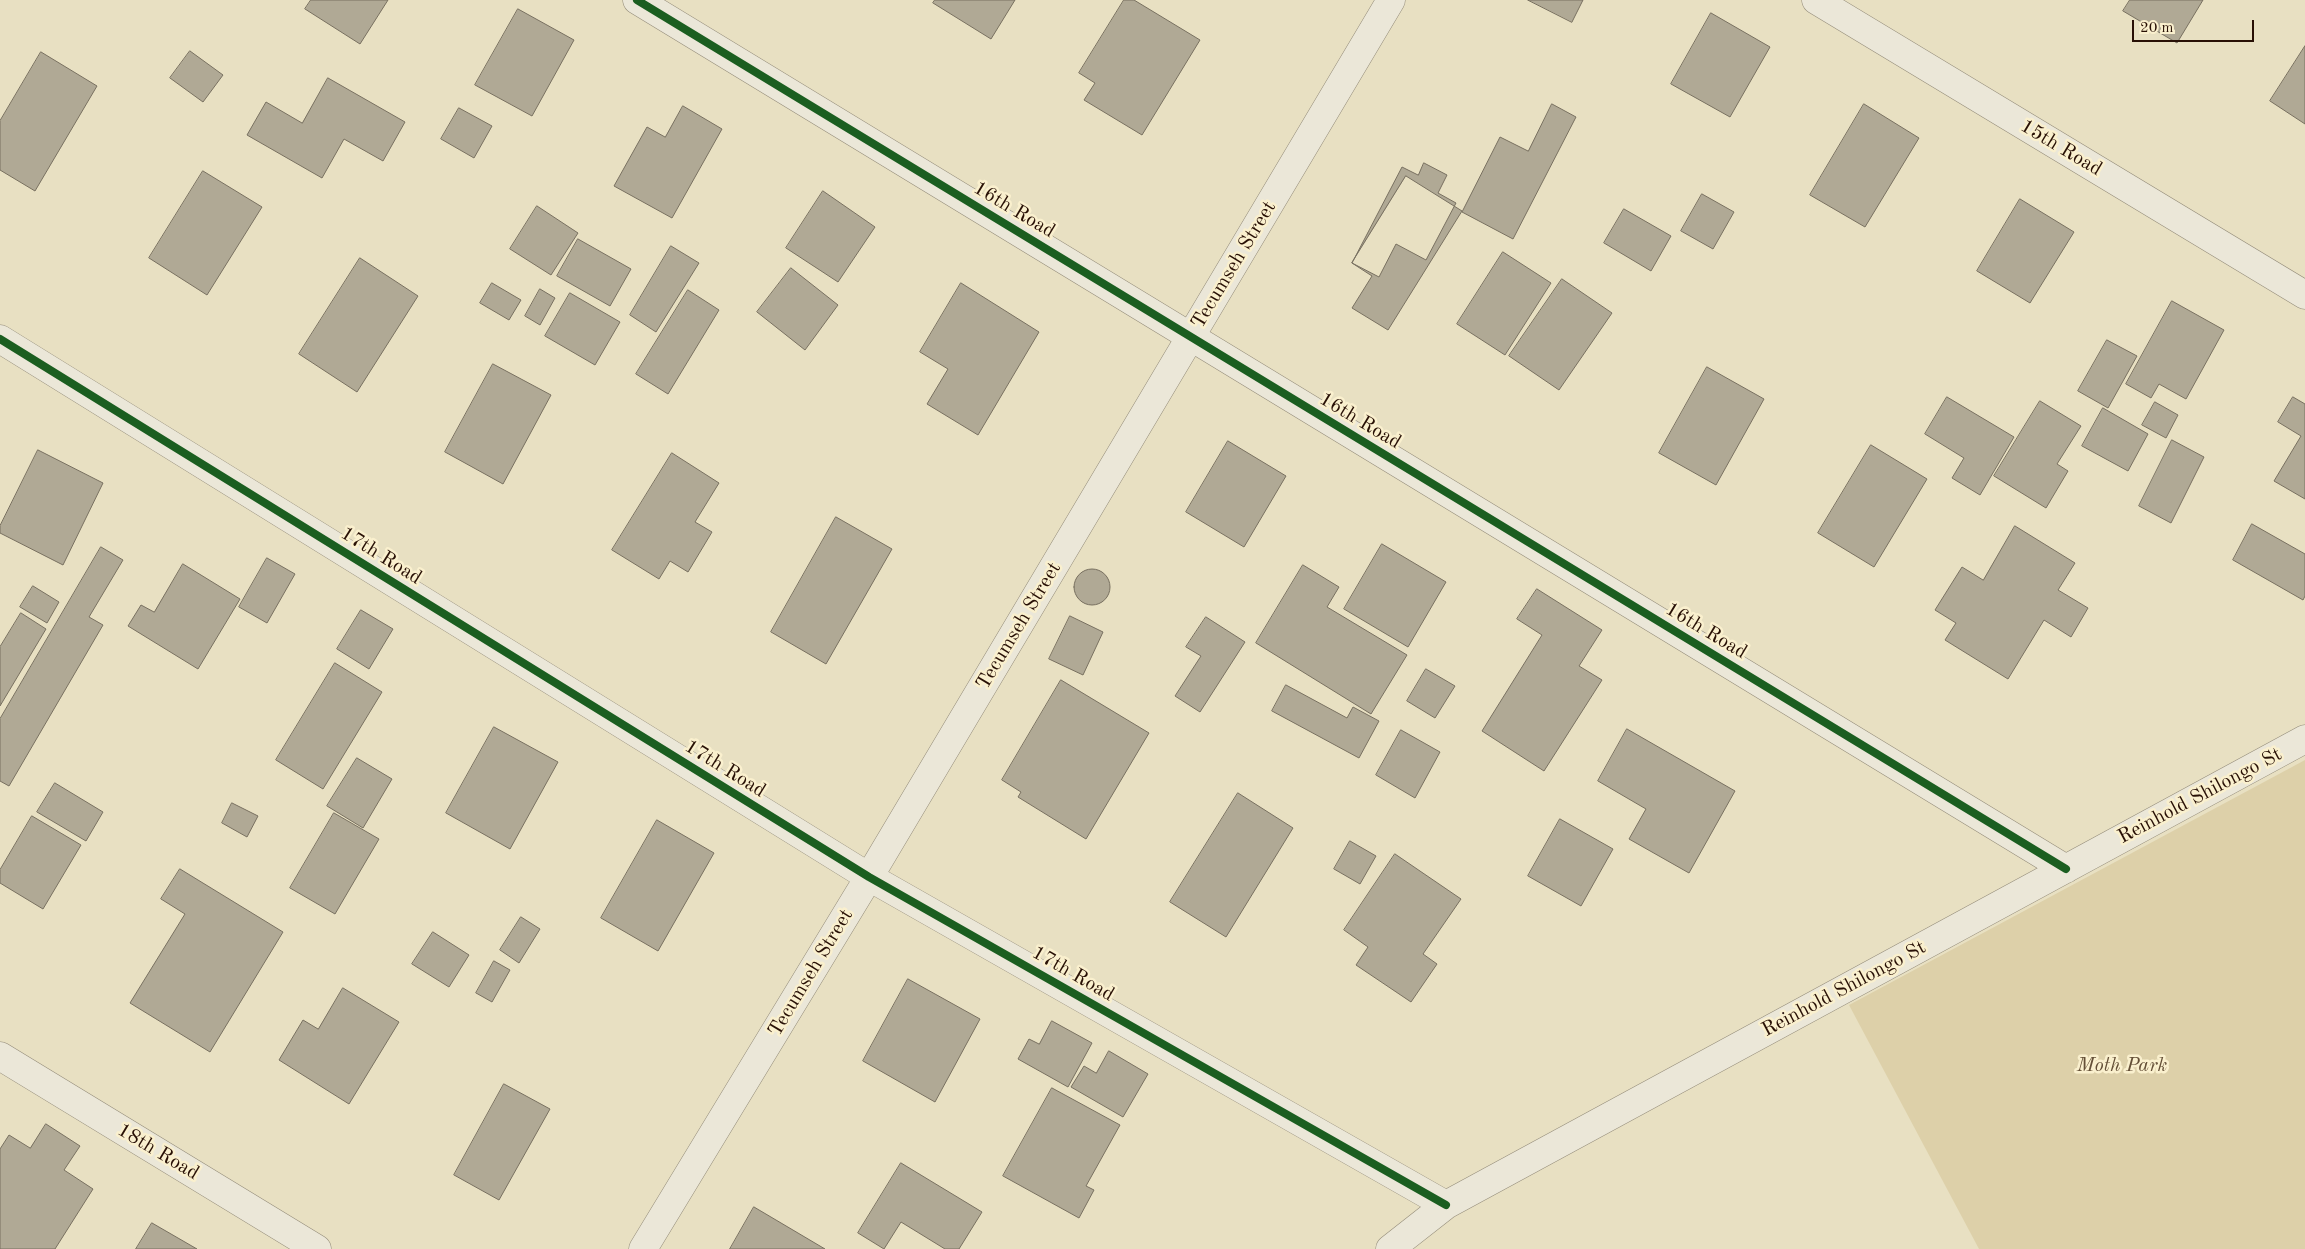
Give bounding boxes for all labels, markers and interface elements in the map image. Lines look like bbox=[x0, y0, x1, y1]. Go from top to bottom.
scale bar bbox=[2135, 10, 2258, 42]
text: 20 m bbox=[2140, 21, 2174, 36]
street label: 15th Road bbox=[2016, 114, 2106, 182]
street label: 16th Road bbox=[969, 176, 1059, 244]
street label: Tecumseh Street bbox=[1186, 197, 1282, 333]
street label: 16th Road bbox=[1315, 387, 1405, 455]
street label: 17th Road bbox=[336, 522, 426, 590]
street label: Tecumseh Street bbox=[971, 558, 1067, 694]
street label: 16th Road bbox=[1661, 597, 1751, 665]
street label: 17th Road bbox=[680, 735, 770, 803]
street label: Reinhold Shilongo St bbox=[2114, 743, 2286, 849]
street label: Tecumseh Street bbox=[763, 905, 859, 1041]
street label: Reinhold Shilongo St bbox=[1758, 936, 1930, 1042]
street label: 17th Road bbox=[1027, 941, 1119, 1007]
park label: Moth Park bbox=[2077, 1054, 2167, 1078]
street label: 18th Road bbox=[113, 1118, 203, 1186]

